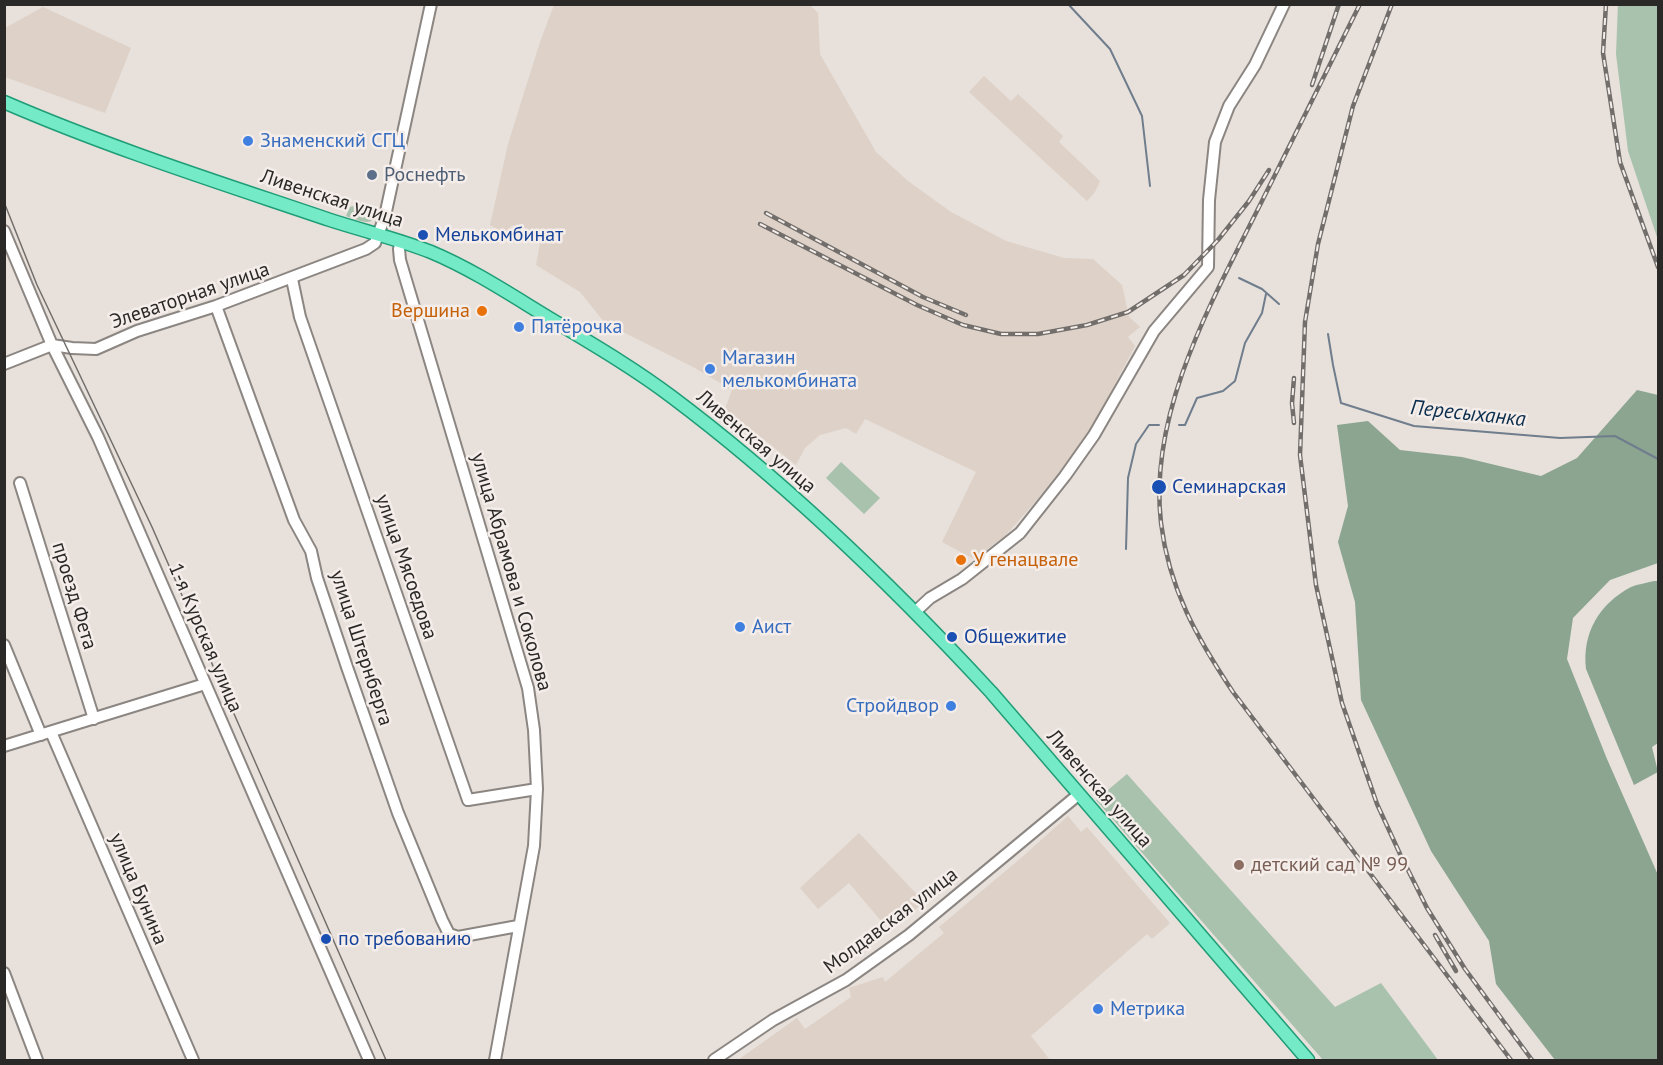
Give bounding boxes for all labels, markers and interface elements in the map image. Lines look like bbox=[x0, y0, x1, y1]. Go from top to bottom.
place label: Знаменский СГЦ bbox=[260, 129, 405, 153]
marker: Знаменский СГЦ bbox=[241, 134, 255, 148]
place label: Роснефть bbox=[384, 163, 465, 187]
street label: Ливенская улица bbox=[258, 165, 406, 233]
marker: Роснефть bbox=[365, 168, 379, 182]
place label: Мелькомбинат bbox=[435, 223, 563, 247]
marker: Мелькомбинат bbox=[416, 228, 430, 242]
street label: Элеваторная улица bbox=[107, 258, 273, 334]
place label: Вершина bbox=[391, 299, 470, 323]
marker: Вершина bbox=[475, 304, 489, 318]
place label: Пятёрочка bbox=[531, 315, 622, 339]
marker: Пятёрочка bbox=[512, 320, 526, 334]
place label: Магазин мелькомбината bbox=[722, 346, 857, 393]
marker: Магазин мелькомбината bbox=[703, 362, 717, 376]
street label: Ливенская улица bbox=[691, 385, 821, 499]
water label: Пересыханка bbox=[1409, 395, 1527, 433]
street label: улица Абрамова и Соколова bbox=[465, 450, 557, 694]
place label: Семинарская bbox=[1172, 475, 1286, 499]
marker: Семинарская bbox=[1150, 478, 1168, 496]
street label: улица Мясоедова bbox=[370, 491, 442, 643]
street label: проезд Фета bbox=[46, 539, 102, 653]
place label: У генацвале bbox=[973, 548, 1078, 572]
marker: У генацвале bbox=[954, 553, 968, 567]
street label: 1-я Курская улица bbox=[163, 560, 247, 716]
street label: улица Штернберга bbox=[325, 567, 397, 729]
place label: Аист bbox=[752, 615, 791, 639]
marker: Аист bbox=[733, 620, 747, 634]
place label: Общежитие bbox=[964, 625, 1067, 649]
marker: Общежитие bbox=[945, 630, 959, 644]
place label: Стройдвор bbox=[846, 694, 939, 718]
marker: Стройдвор bbox=[944, 699, 958, 713]
street label: Ливенская улица bbox=[1041, 725, 1157, 853]
street label: улица Бунина bbox=[104, 830, 172, 948]
place label: детский сад № 99 bbox=[1251, 853, 1408, 877]
marker: детский сад № 99 bbox=[1232, 858, 1246, 872]
street label: Молдавская улица bbox=[819, 863, 963, 979]
place label: по требованию bbox=[338, 927, 471, 951]
marker: по требованию bbox=[319, 932, 333, 946]
place label: Метрика bbox=[1110, 997, 1185, 1021]
marker: Метрика bbox=[1091, 1002, 1105, 1016]

